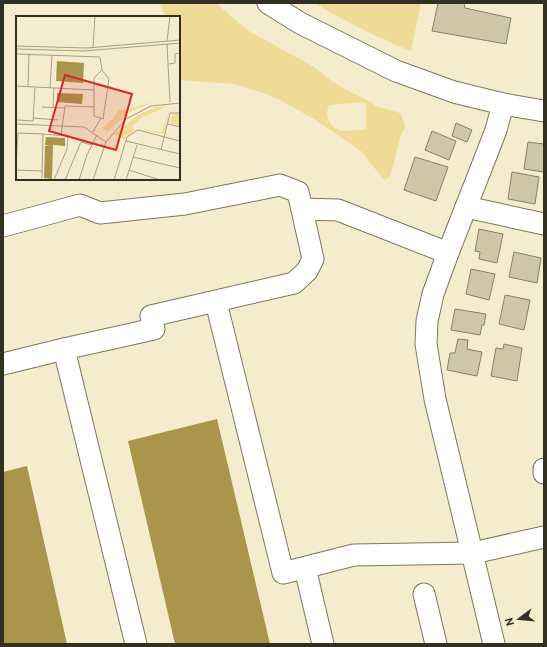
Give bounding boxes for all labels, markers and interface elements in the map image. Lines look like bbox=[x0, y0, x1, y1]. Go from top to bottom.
inset map bbox=[16, 16, 180, 180]
north arrow bbox=[499, 599, 539, 639]
text: N bbox=[503, 616, 518, 627]

